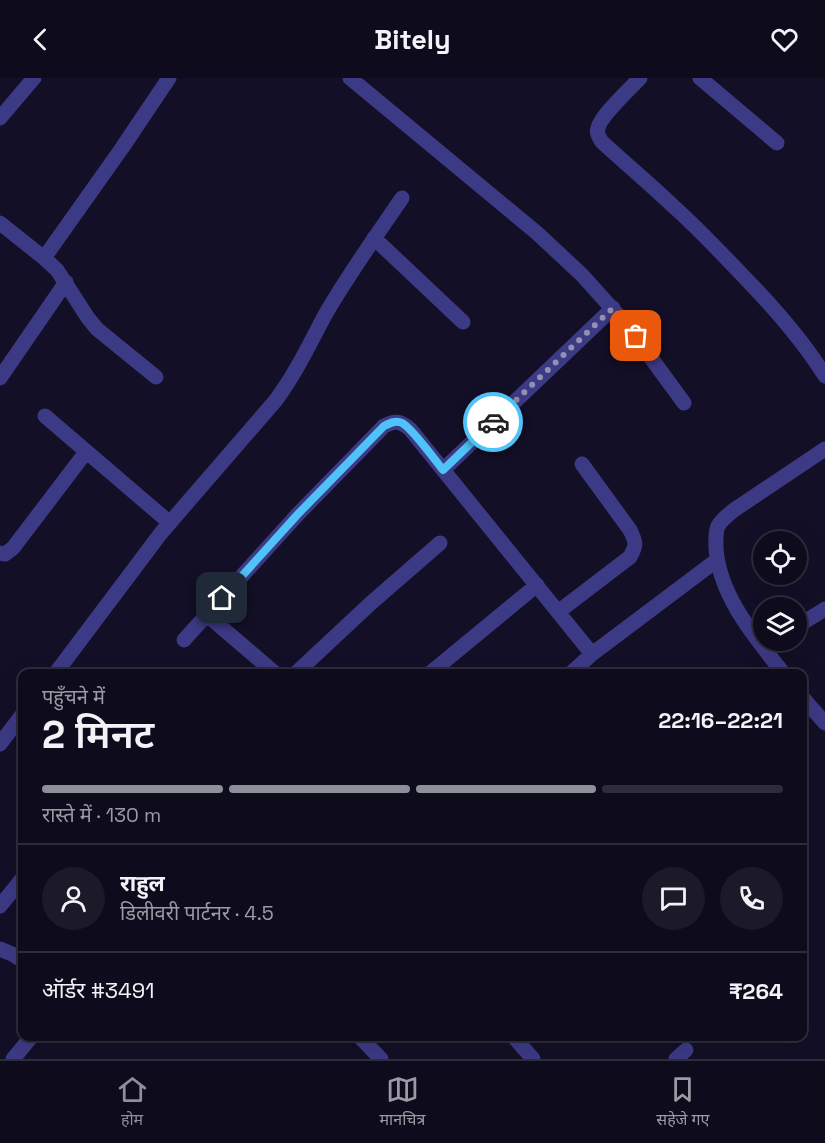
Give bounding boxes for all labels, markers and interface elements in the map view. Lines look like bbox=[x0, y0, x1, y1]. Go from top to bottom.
text: Bitely bbox=[374, 22, 451, 57]
icon: back bbox=[24, 23, 57, 56]
icon: heart bbox=[768, 23, 801, 56]
pin bbox=[610, 310, 661, 361]
icon: bag bbox=[619, 319, 652, 352]
courier bbox=[463, 392, 523, 452]
icon: car bbox=[477, 406, 510, 439]
map controls bbox=[753, 531, 807, 651]
button: locate bbox=[753, 531, 807, 585]
pin bbox=[196, 572, 247, 623]
icon: home bbox=[205, 581, 238, 614]
button: layers bbox=[753, 597, 807, 651]
text: पहुँचने में bbox=[42, 684, 105, 710]
text: 22:16–22:21 bbox=[658, 706, 783, 734]
text: 2 मिनट bbox=[42, 710, 154, 759]
text: रास्ते में · 130 m bbox=[42, 802, 161, 828]
button: person bbox=[42, 867, 105, 930]
button: chat bbox=[642, 867, 705, 930]
button: phone bbox=[720, 867, 783, 930]
text: राहुल bbox=[120, 869, 165, 897]
text: डिलीवरी पार्टनर · 4.5 bbox=[120, 900, 274, 926]
text: ऑर्डर #3491 bbox=[42, 976, 154, 1004]
text: ₹264 bbox=[729, 977, 783, 1005]
tab: होम bbox=[116, 1073, 149, 1132]
tab: मानचित्र bbox=[380, 1073, 425, 1132]
tab: सहेजे गए bbox=[656, 1073, 709, 1132]

